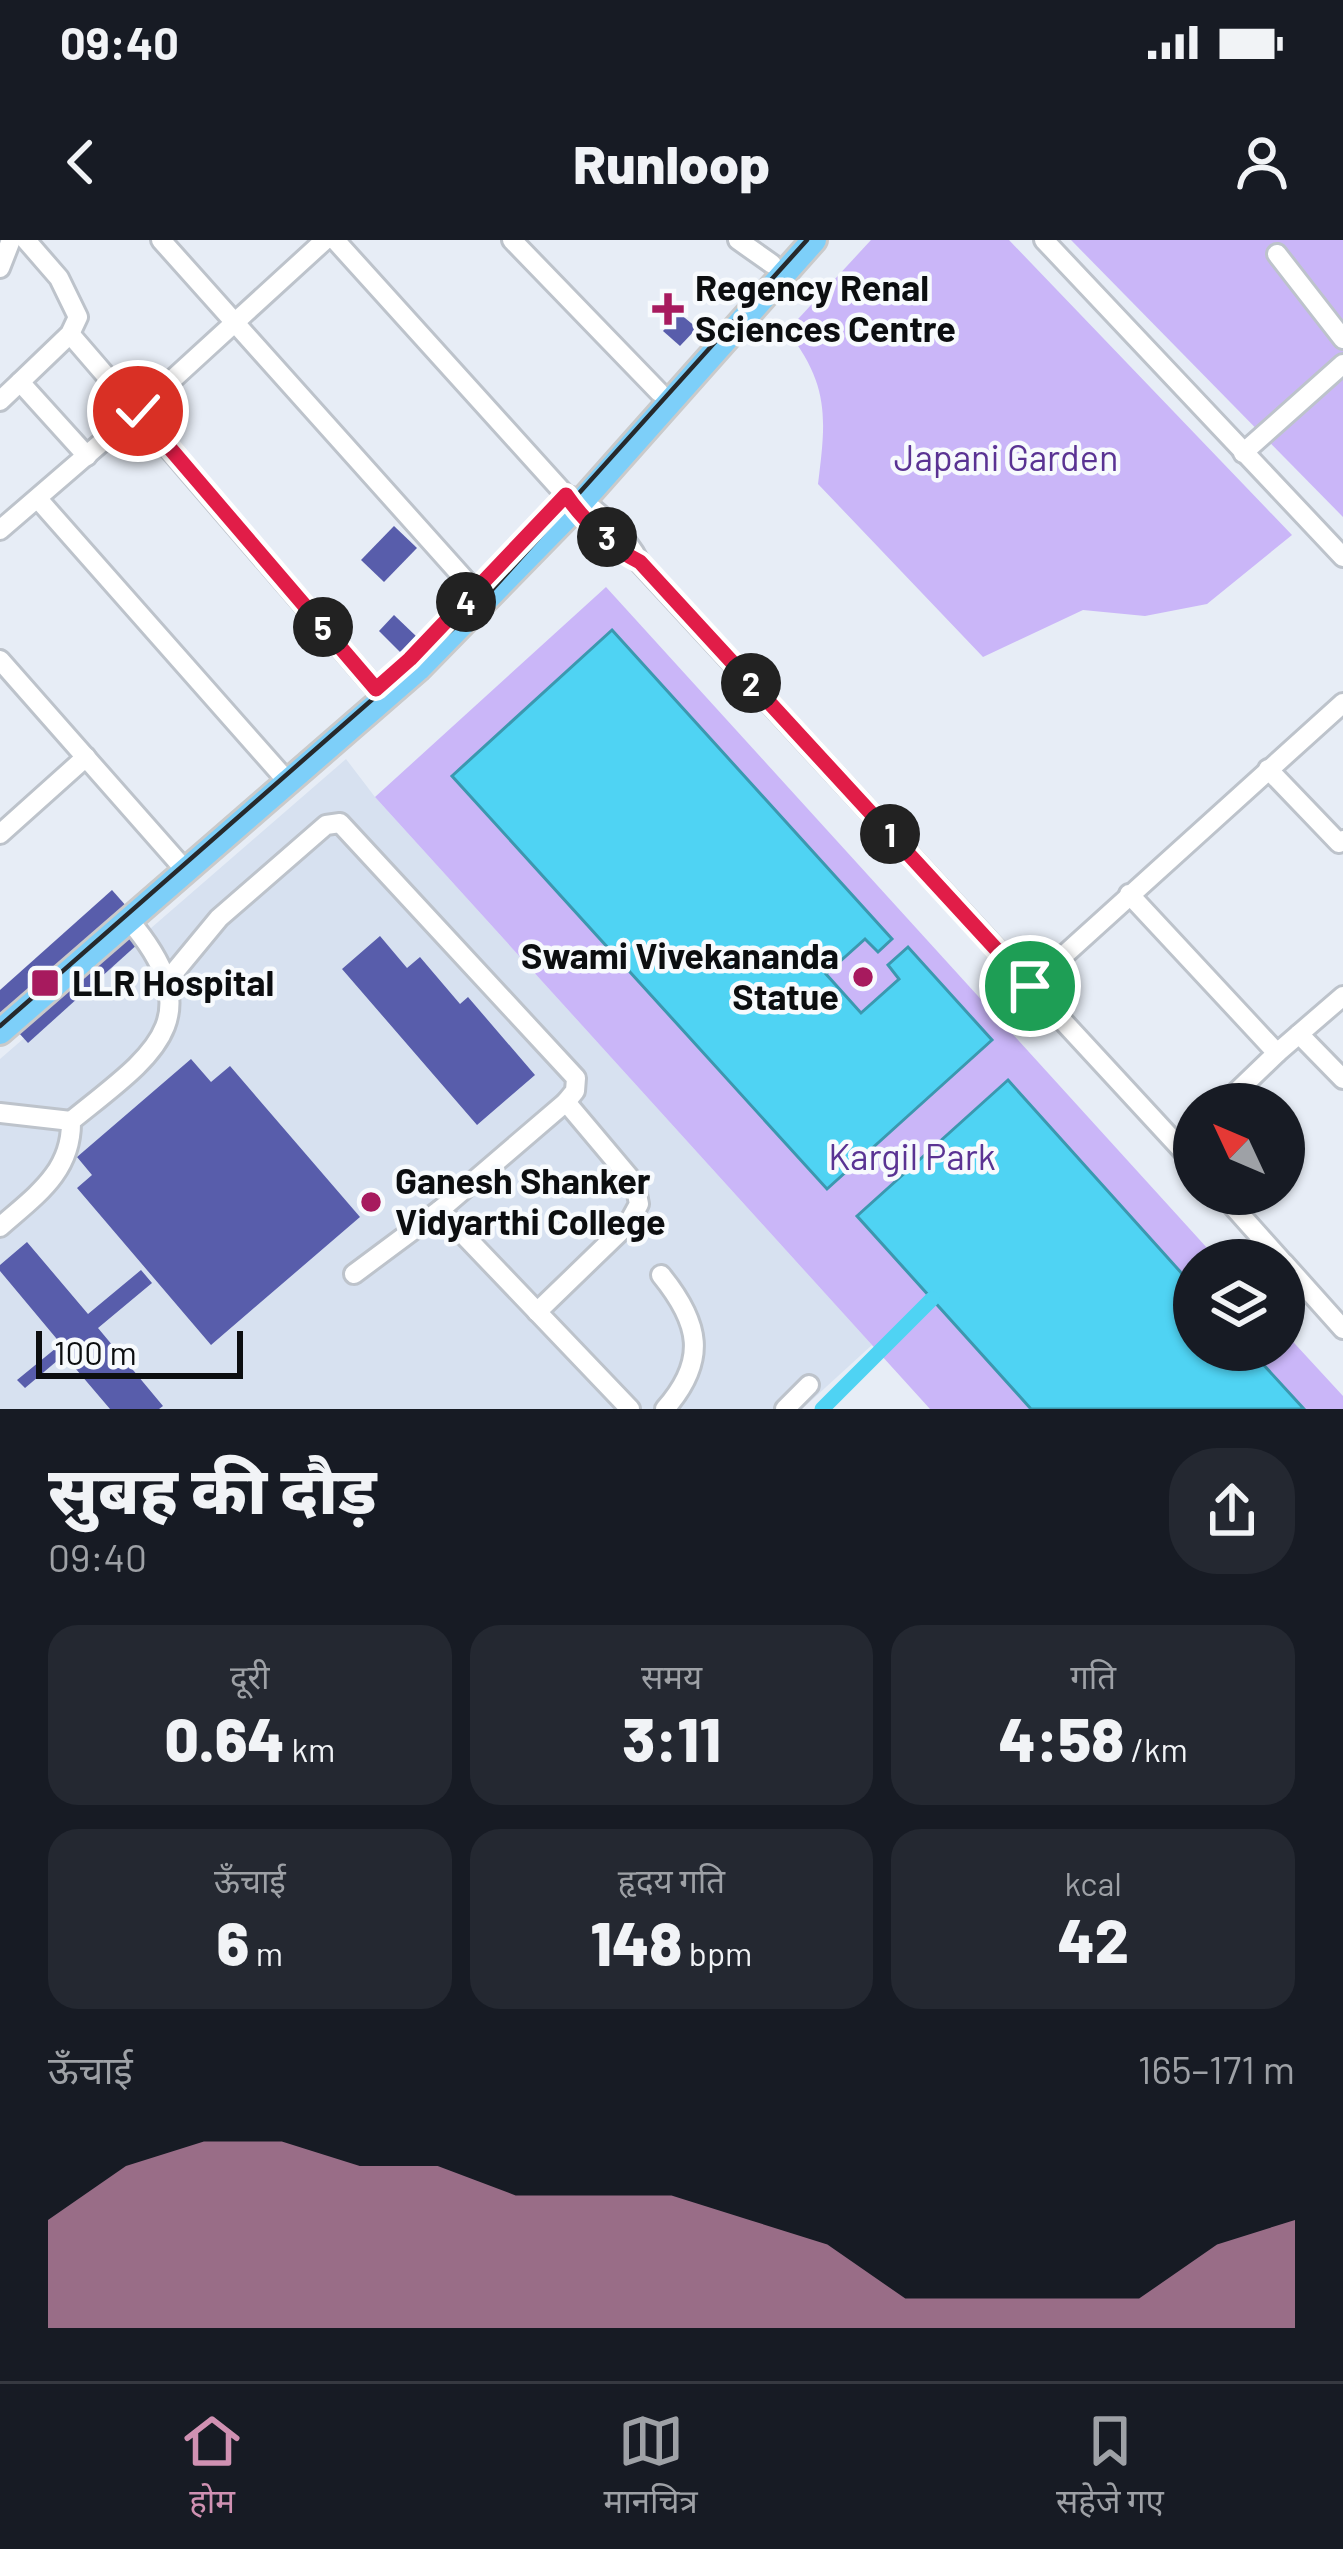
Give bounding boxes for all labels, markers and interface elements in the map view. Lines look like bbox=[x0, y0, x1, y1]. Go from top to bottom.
text: 09:40 bbox=[60, 15, 179, 69]
icon: back bbox=[48, 129, 114, 195]
icon: person bbox=[1229, 129, 1295, 195]
text: Runloop bbox=[573, 130, 770, 195]
place label: Regency Renal Sciences Centre bbox=[695, 265, 956, 349]
marker: Regency Renal Sciences Centre bbox=[652, 293, 684, 325]
pin bbox=[87, 360, 189, 462]
icon: check bbox=[105, 378, 171, 444]
park label: Japani Garden bbox=[894, 435, 1118, 478]
pin: 3 bbox=[577, 507, 637, 567]
text: 3 bbox=[598, 517, 616, 557]
pin: 4 bbox=[436, 572, 496, 632]
text: 4 bbox=[456, 582, 476, 622]
pin: 5 bbox=[293, 597, 353, 657]
text: 5 bbox=[314, 607, 332, 647]
pin: 2 bbox=[721, 653, 781, 713]
text: 2 bbox=[742, 663, 760, 703]
pin: 1 bbox=[860, 804, 920, 864]
text: 1 bbox=[884, 814, 896, 854]
place label: Swami Vivekananda Statue bbox=[521, 933, 839, 1017]
pin bbox=[979, 935, 1081, 1037]
icon: arrive bbox=[997, 953, 1063, 1019]
place label: LLR Hospital bbox=[72, 960, 274, 1003]
marker: Swami Vivekananda Statue bbox=[850, 964, 876, 990]
marker: LLR Hospital bbox=[29, 967, 61, 999]
north arrow bbox=[1173, 1083, 1305, 1215]
map controls bbox=[1173, 1083, 1305, 1371]
park label: Kargil Park bbox=[828, 1134, 996, 1177]
place label: Ganesh Shanker Vidyarthi College bbox=[395, 1158, 666, 1242]
marker: Ganesh Shanker Vidyarthi College bbox=[358, 1189, 384, 1215]
button: layers bbox=[1173, 1239, 1305, 1371]
scale bar bbox=[36, 1325, 243, 1378]
text: 100 m bbox=[54, 1332, 137, 1372]
text: सुबह की दौड़ bbox=[48, 1448, 376, 1527]
button: share bbox=[1169, 1448, 1295, 1574]
text: 09:40 bbox=[48, 1533, 147, 1580]
text: दूरी bbox=[230, 1656, 270, 1696]
text: समय bbox=[641, 1656, 702, 1696]
text: गति bbox=[1070, 1656, 1116, 1696]
text: 0.64 bbox=[164, 1702, 285, 1774]
text: 3:11 bbox=[622, 1702, 721, 1774]
text: 4:58 bbox=[999, 1702, 1124, 1774]
text: km bbox=[285, 1729, 335, 1769]
text: /km bbox=[1124, 1729, 1188, 1769]
text: ऊँचाई bbox=[214, 1860, 286, 1900]
text: हृदय गति bbox=[618, 1860, 725, 1900]
text: kcal bbox=[1064, 1863, 1122, 1903]
text: 42 bbox=[1057, 1903, 1129, 1975]
text: 6 bbox=[217, 1906, 249, 1978]
text: 148 bbox=[591, 1906, 682, 1978]
text: m bbox=[249, 1933, 283, 1973]
text: bpm bbox=[682, 1933, 752, 1973]
text: ऊँचाई bbox=[48, 2045, 133, 2092]
text: 165–171 m bbox=[1138, 2045, 1295, 2092]
tab: होम bbox=[179, 2408, 245, 2526]
tab: मानचित्र bbox=[603, 2408, 698, 2526]
tab: सहेजे गए bbox=[1056, 2408, 1164, 2526]

